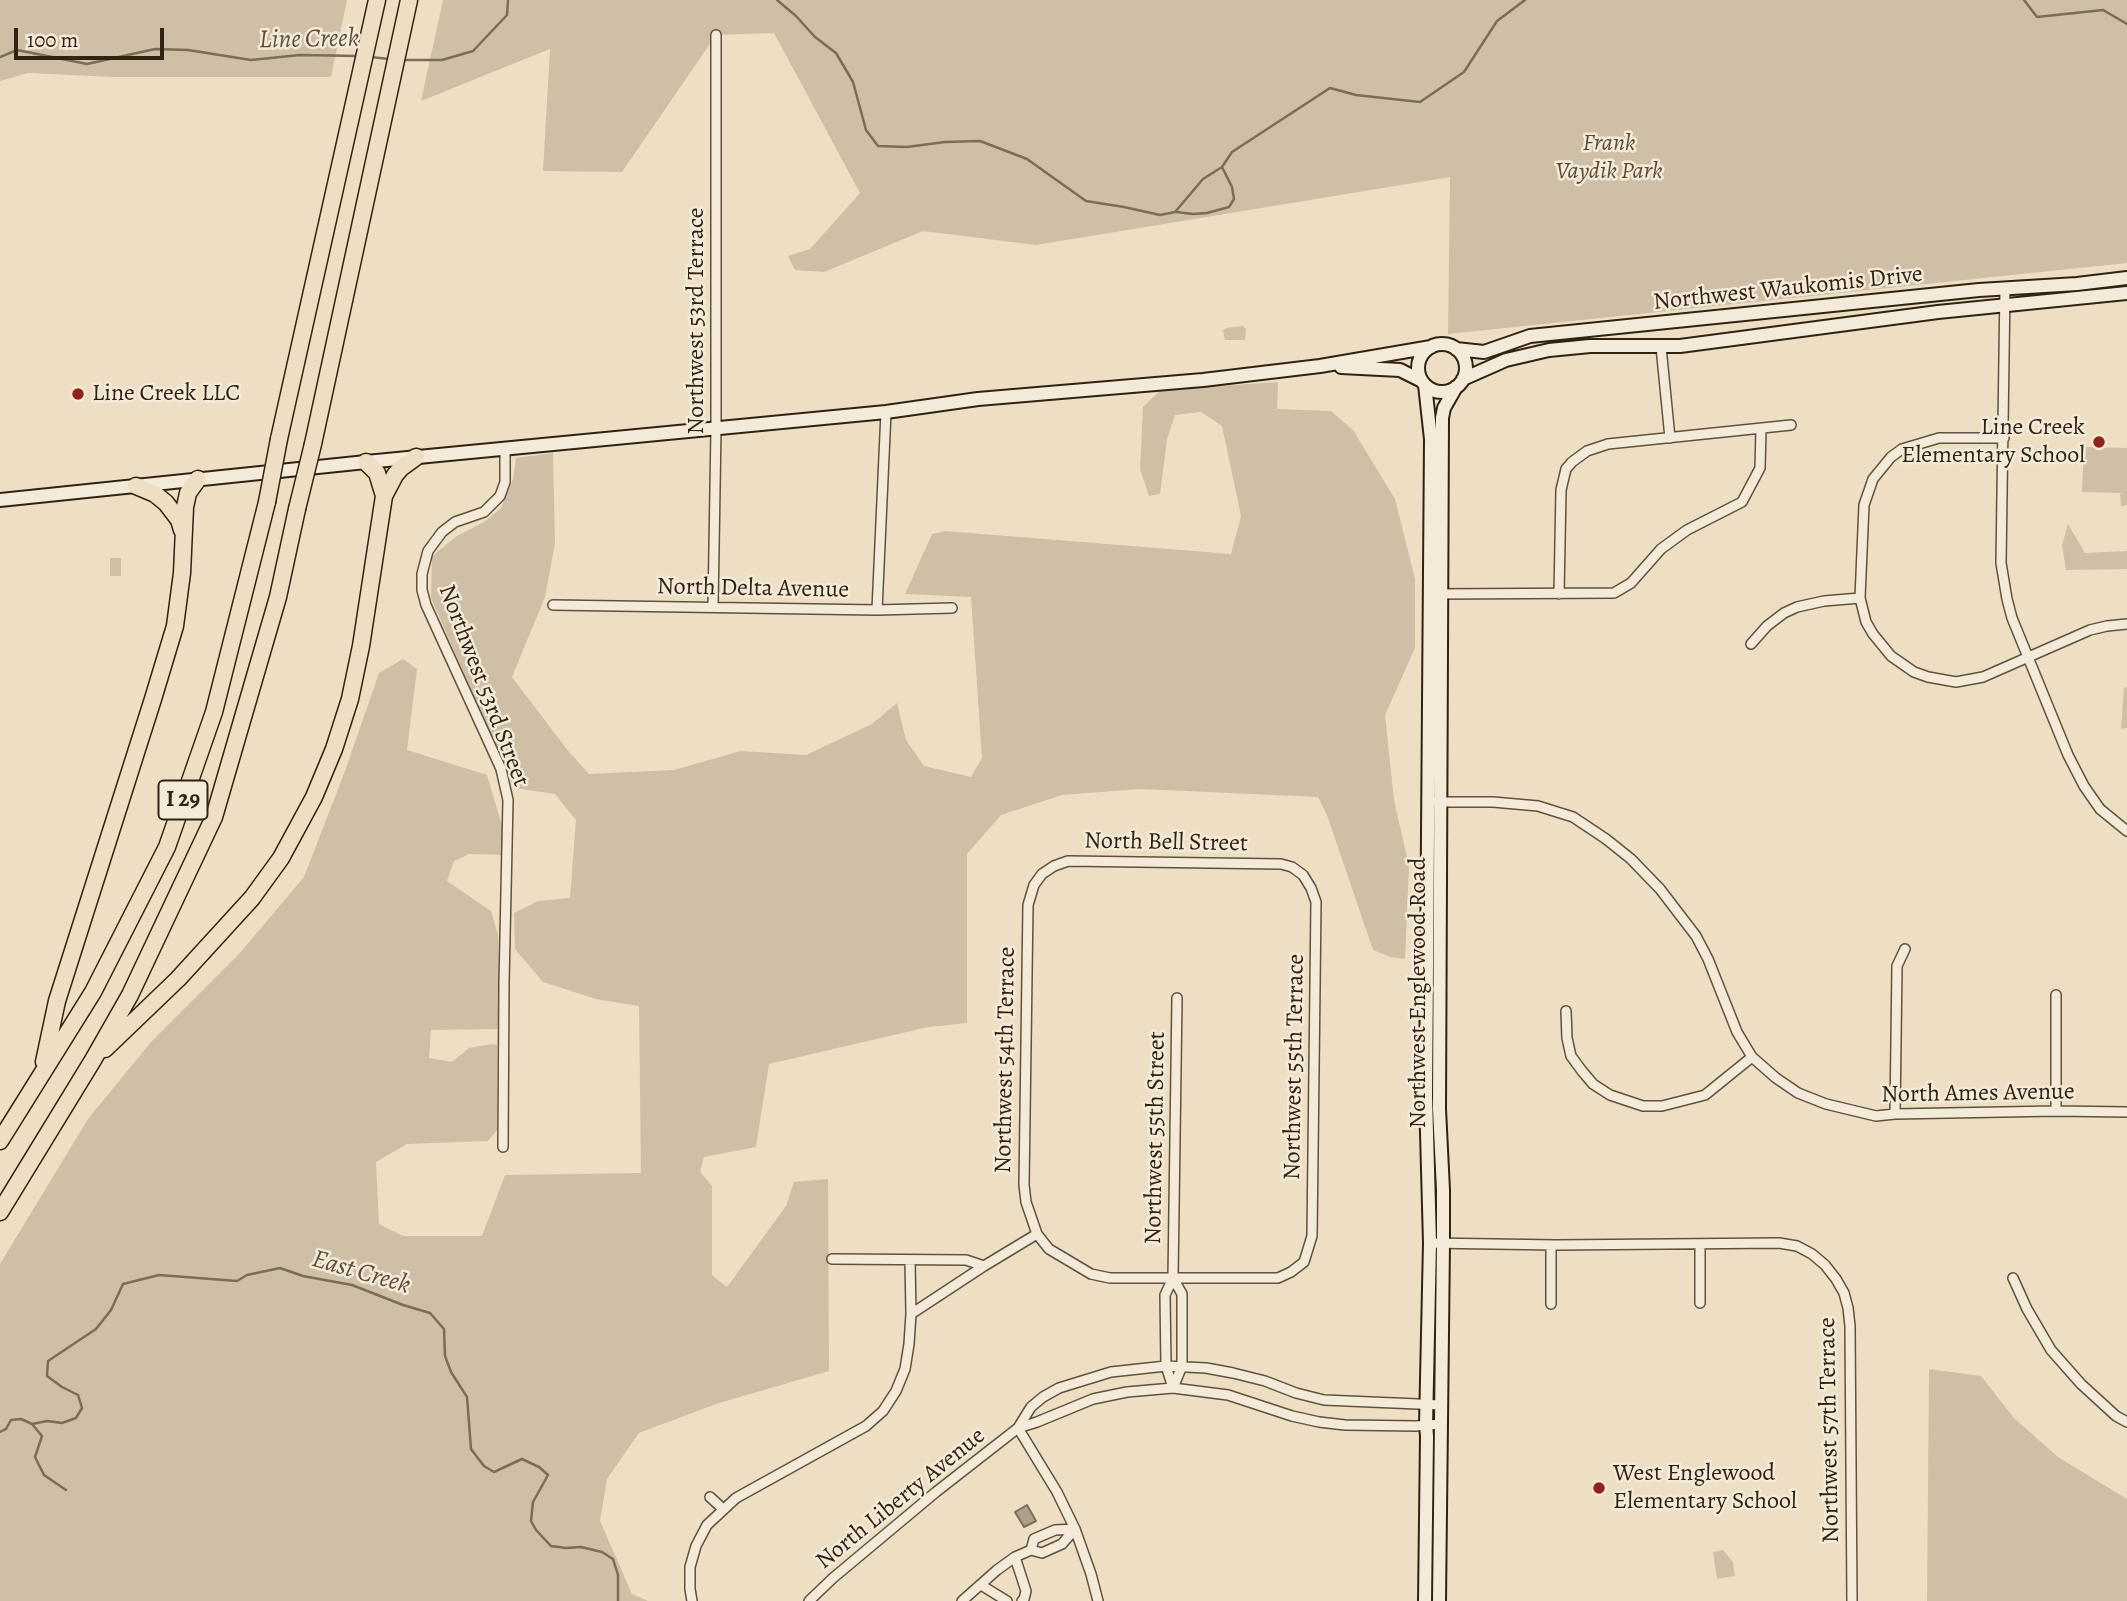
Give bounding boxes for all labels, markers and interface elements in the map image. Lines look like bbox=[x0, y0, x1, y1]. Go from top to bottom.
scale bar bbox=[18, 14, 168, 58]
water label: Line Creek bbox=[259, 24, 359, 56]
text: 100 m bbox=[27, 26, 78, 54]
park label: Frank Vaydik Park bbox=[1555, 130, 1663, 186]
street label: Northwest 53rd Terrace bbox=[683, 207, 711, 435]
street label: Northwest Waukomis Drive bbox=[1652, 261, 1924, 317]
place label: Line Creek LLC bbox=[92, 380, 240, 408]
marker: Line Creek LLC bbox=[70, 386, 86, 402]
place label: Line Creek Elementary School bbox=[1901, 414, 2085, 470]
marker: Line Creek Elementary School bbox=[2091, 434, 2107, 450]
street label: North Delta Avenue bbox=[657, 573, 849, 605]
street label: Northwest 53rd Street bbox=[431, 581, 535, 791]
road number: I 29 bbox=[158, 780, 208, 820]
street label: North Bell Street bbox=[1084, 827, 1248, 859]
street label: Northwest Englewood Road bbox=[1405, 857, 1433, 1129]
street label: Northwest 54th Terrace bbox=[990, 946, 1022, 1174]
street label: Northwest 55th Terrace bbox=[1279, 954, 1311, 1180]
street label: Northwest 55th Street bbox=[1140, 1031, 1172, 1245]
street label: North Ames Avenue bbox=[1881, 1078, 2075, 1110]
water label: East Creek bbox=[308, 1244, 414, 1302]
street label: Northwest 57th Terrace bbox=[1814, 1317, 1846, 1543]
street label: North Liberty Avenue bbox=[811, 1422, 991, 1576]
place label: West Englewood Elementary School bbox=[1613, 1460, 1797, 1516]
marker: West Englewood Elementary School bbox=[1591, 1480, 1607, 1496]

